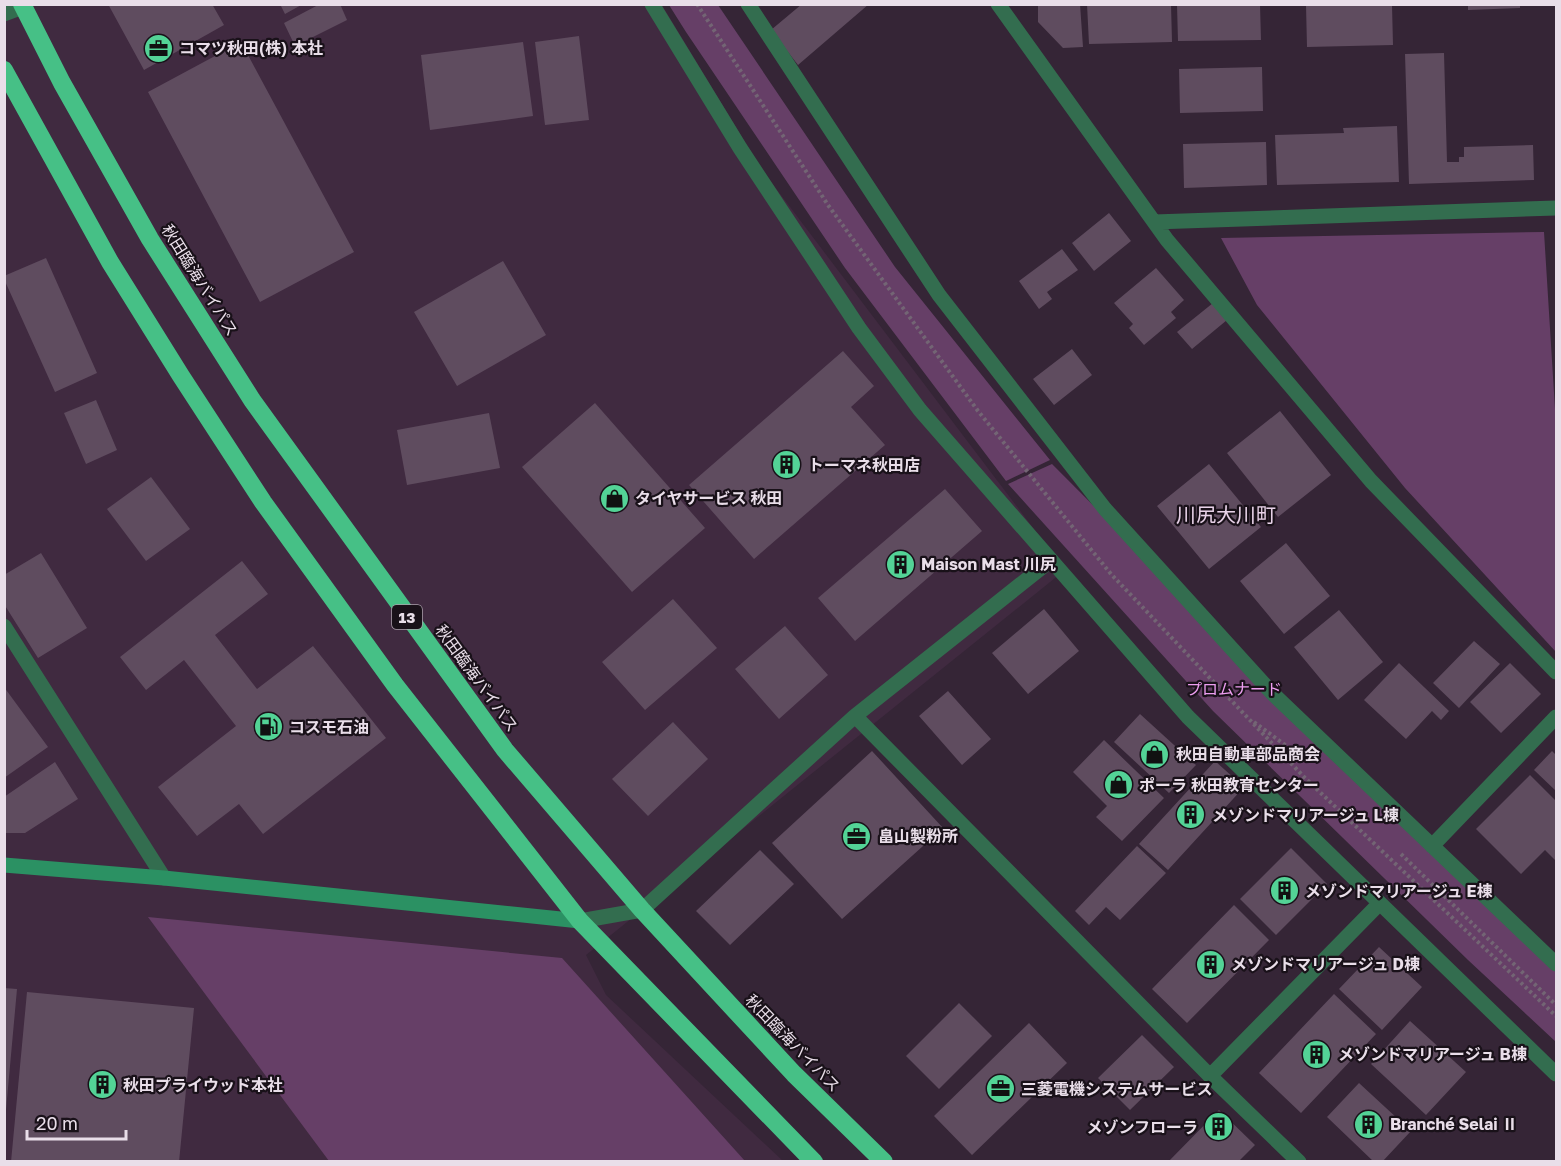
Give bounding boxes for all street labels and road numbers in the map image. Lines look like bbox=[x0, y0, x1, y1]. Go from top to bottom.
street label: 秋田臨海バイパス bbox=[158, 221, 242, 339]
road number: 13 bbox=[392, 605, 422, 629]
street label: 秋田臨海バイパス bbox=[431, 620, 523, 736]
street label: 秋田臨海バイパス bbox=[741, 990, 845, 1096]

